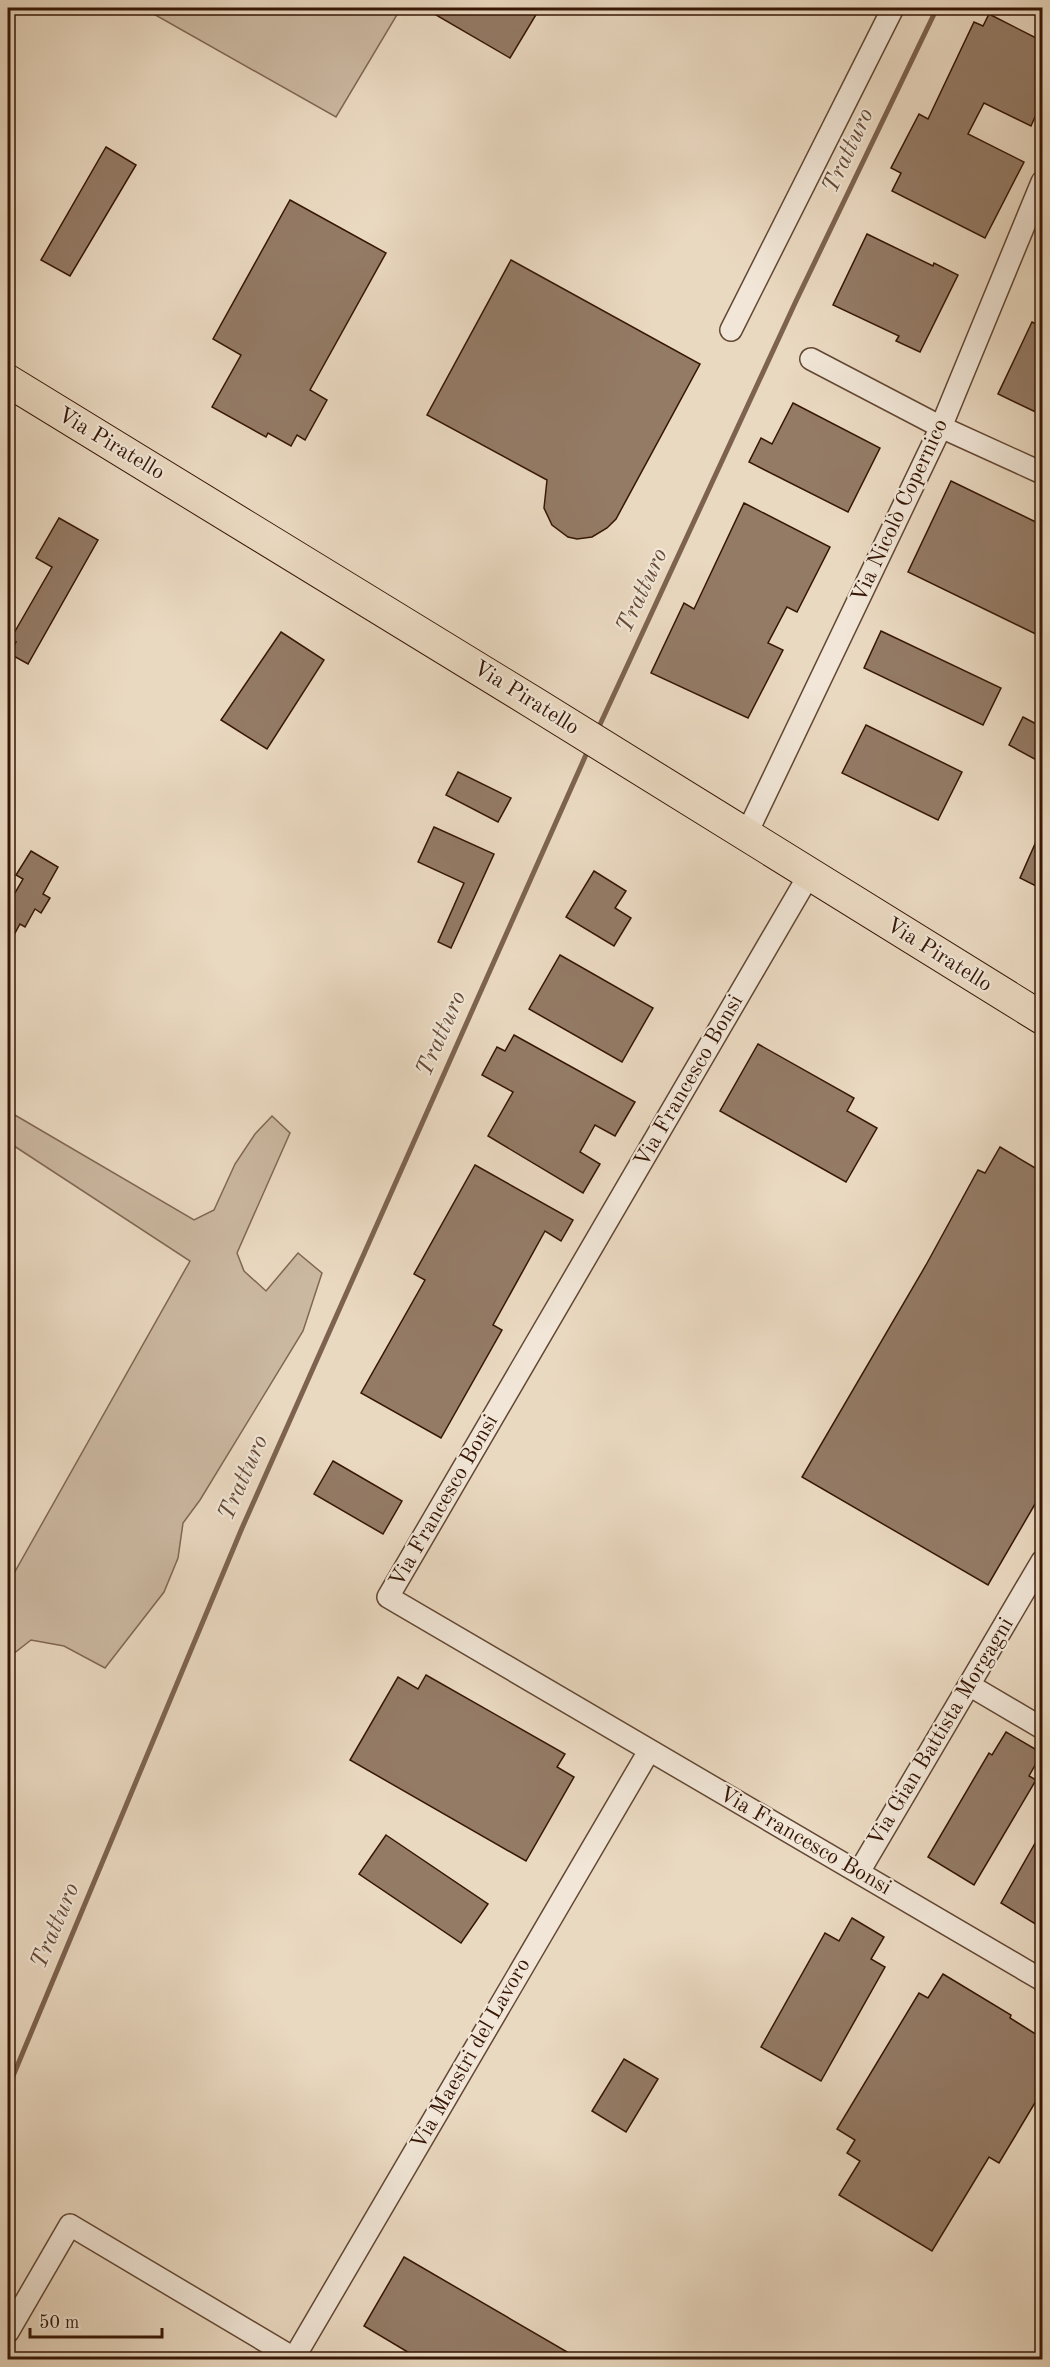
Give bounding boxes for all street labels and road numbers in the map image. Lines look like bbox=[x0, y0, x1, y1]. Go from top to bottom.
street label: Via Piratello bbox=[54, 404, 168, 484]
street label: Via Nicolò Copernico bbox=[848, 416, 952, 606]
street label: Via Piratello bbox=[469, 657, 583, 739]
street label: Via Piratello bbox=[882, 914, 996, 996]
street label: Via Francesco Bonsi bbox=[631, 991, 747, 1171]
street label: Via Francesco Bonsi bbox=[386, 1411, 502, 1591]
street label: Via Gian Battista Morgagni bbox=[864, 1614, 1018, 1850]
street label: Via Francesco Bonsi bbox=[715, 1783, 895, 1899]
street label: Via Maestri del Lavoro bbox=[407, 1955, 535, 2153]

